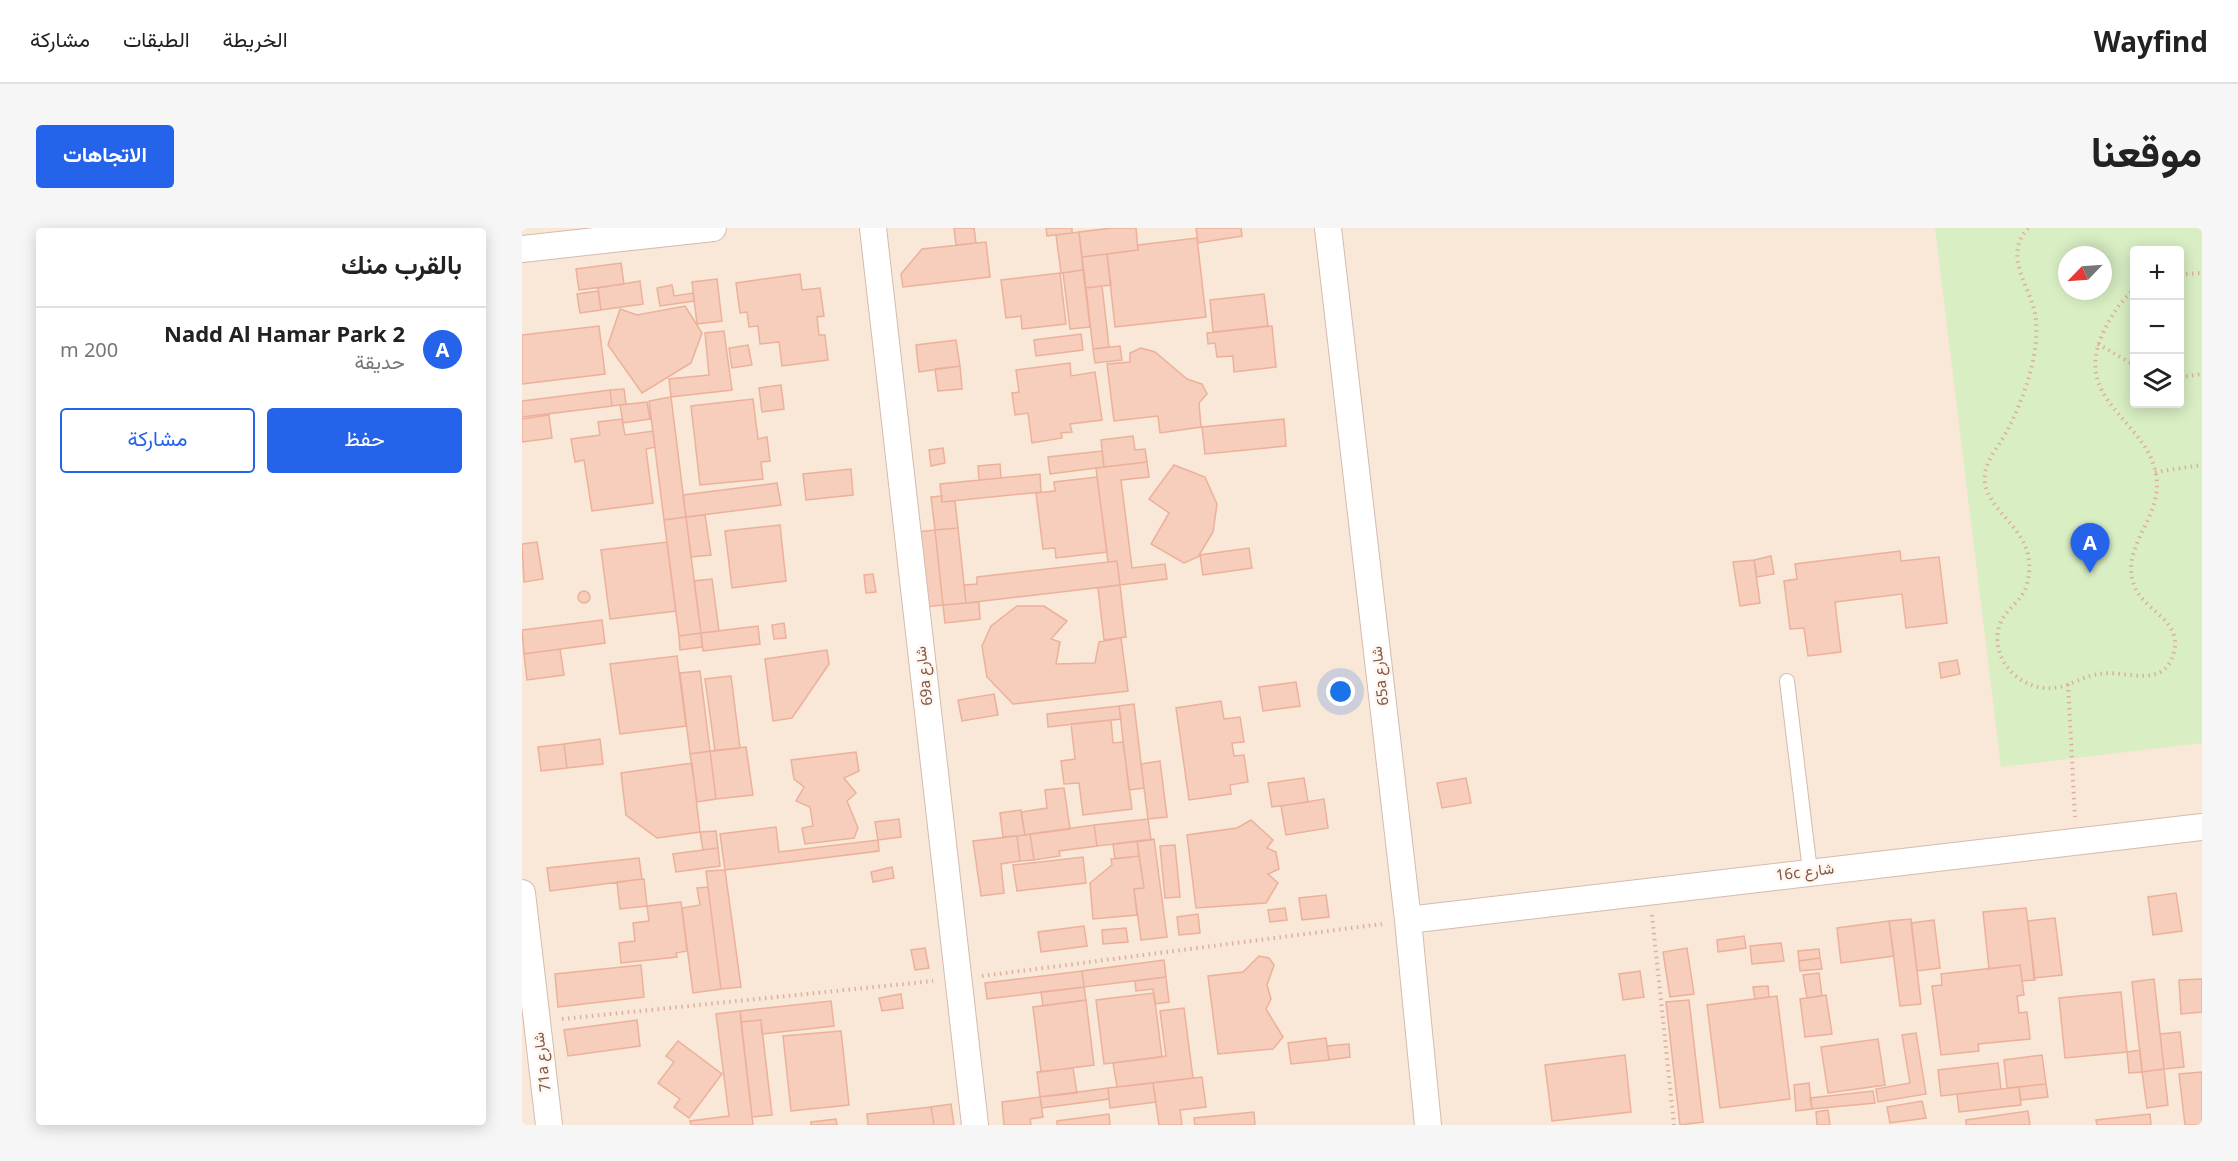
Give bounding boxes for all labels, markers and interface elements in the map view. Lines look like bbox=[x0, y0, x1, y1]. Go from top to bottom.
text: Wayfind bbox=[2094, 22, 2208, 60]
text: مشاركة bbox=[30, 25, 90, 53]
text: الطبقات bbox=[123, 25, 190, 53]
text: الخريطة bbox=[223, 25, 288, 53]
text: موقعنا bbox=[2091, 122, 2202, 179]
button: الاتجاهات bbox=[36, 125, 174, 188]
text: بالقرب منك bbox=[341, 246, 462, 282]
north arrow bbox=[2058, 246, 2112, 300]
map controls bbox=[2130, 246, 2184, 408]
button: + bbox=[2130, 246, 2184, 300]
button: − bbox=[2130, 300, 2184, 354]
text: Nadd Al Hamar Park 2 bbox=[164, 318, 405, 348]
text: 200 m bbox=[60, 336, 118, 363]
text: A bbox=[436, 336, 449, 363]
text: حديقة bbox=[354, 348, 405, 375]
button: layers bbox=[2130, 354, 2184, 408]
button: مشاركة bbox=[60, 408, 255, 473]
button: حفظ bbox=[267, 408, 462, 473]
pin: A bbox=[2070, 524, 2110, 573]
street label: 69a شارع bbox=[909, 645, 939, 707]
street label: 65a شارع bbox=[1365, 645, 1395, 707]
your location bbox=[1326, 677, 1355, 706]
street label: 16c شارع bbox=[1775, 858, 1836, 886]
street label: 71a شارع bbox=[527, 1031, 557, 1093]

